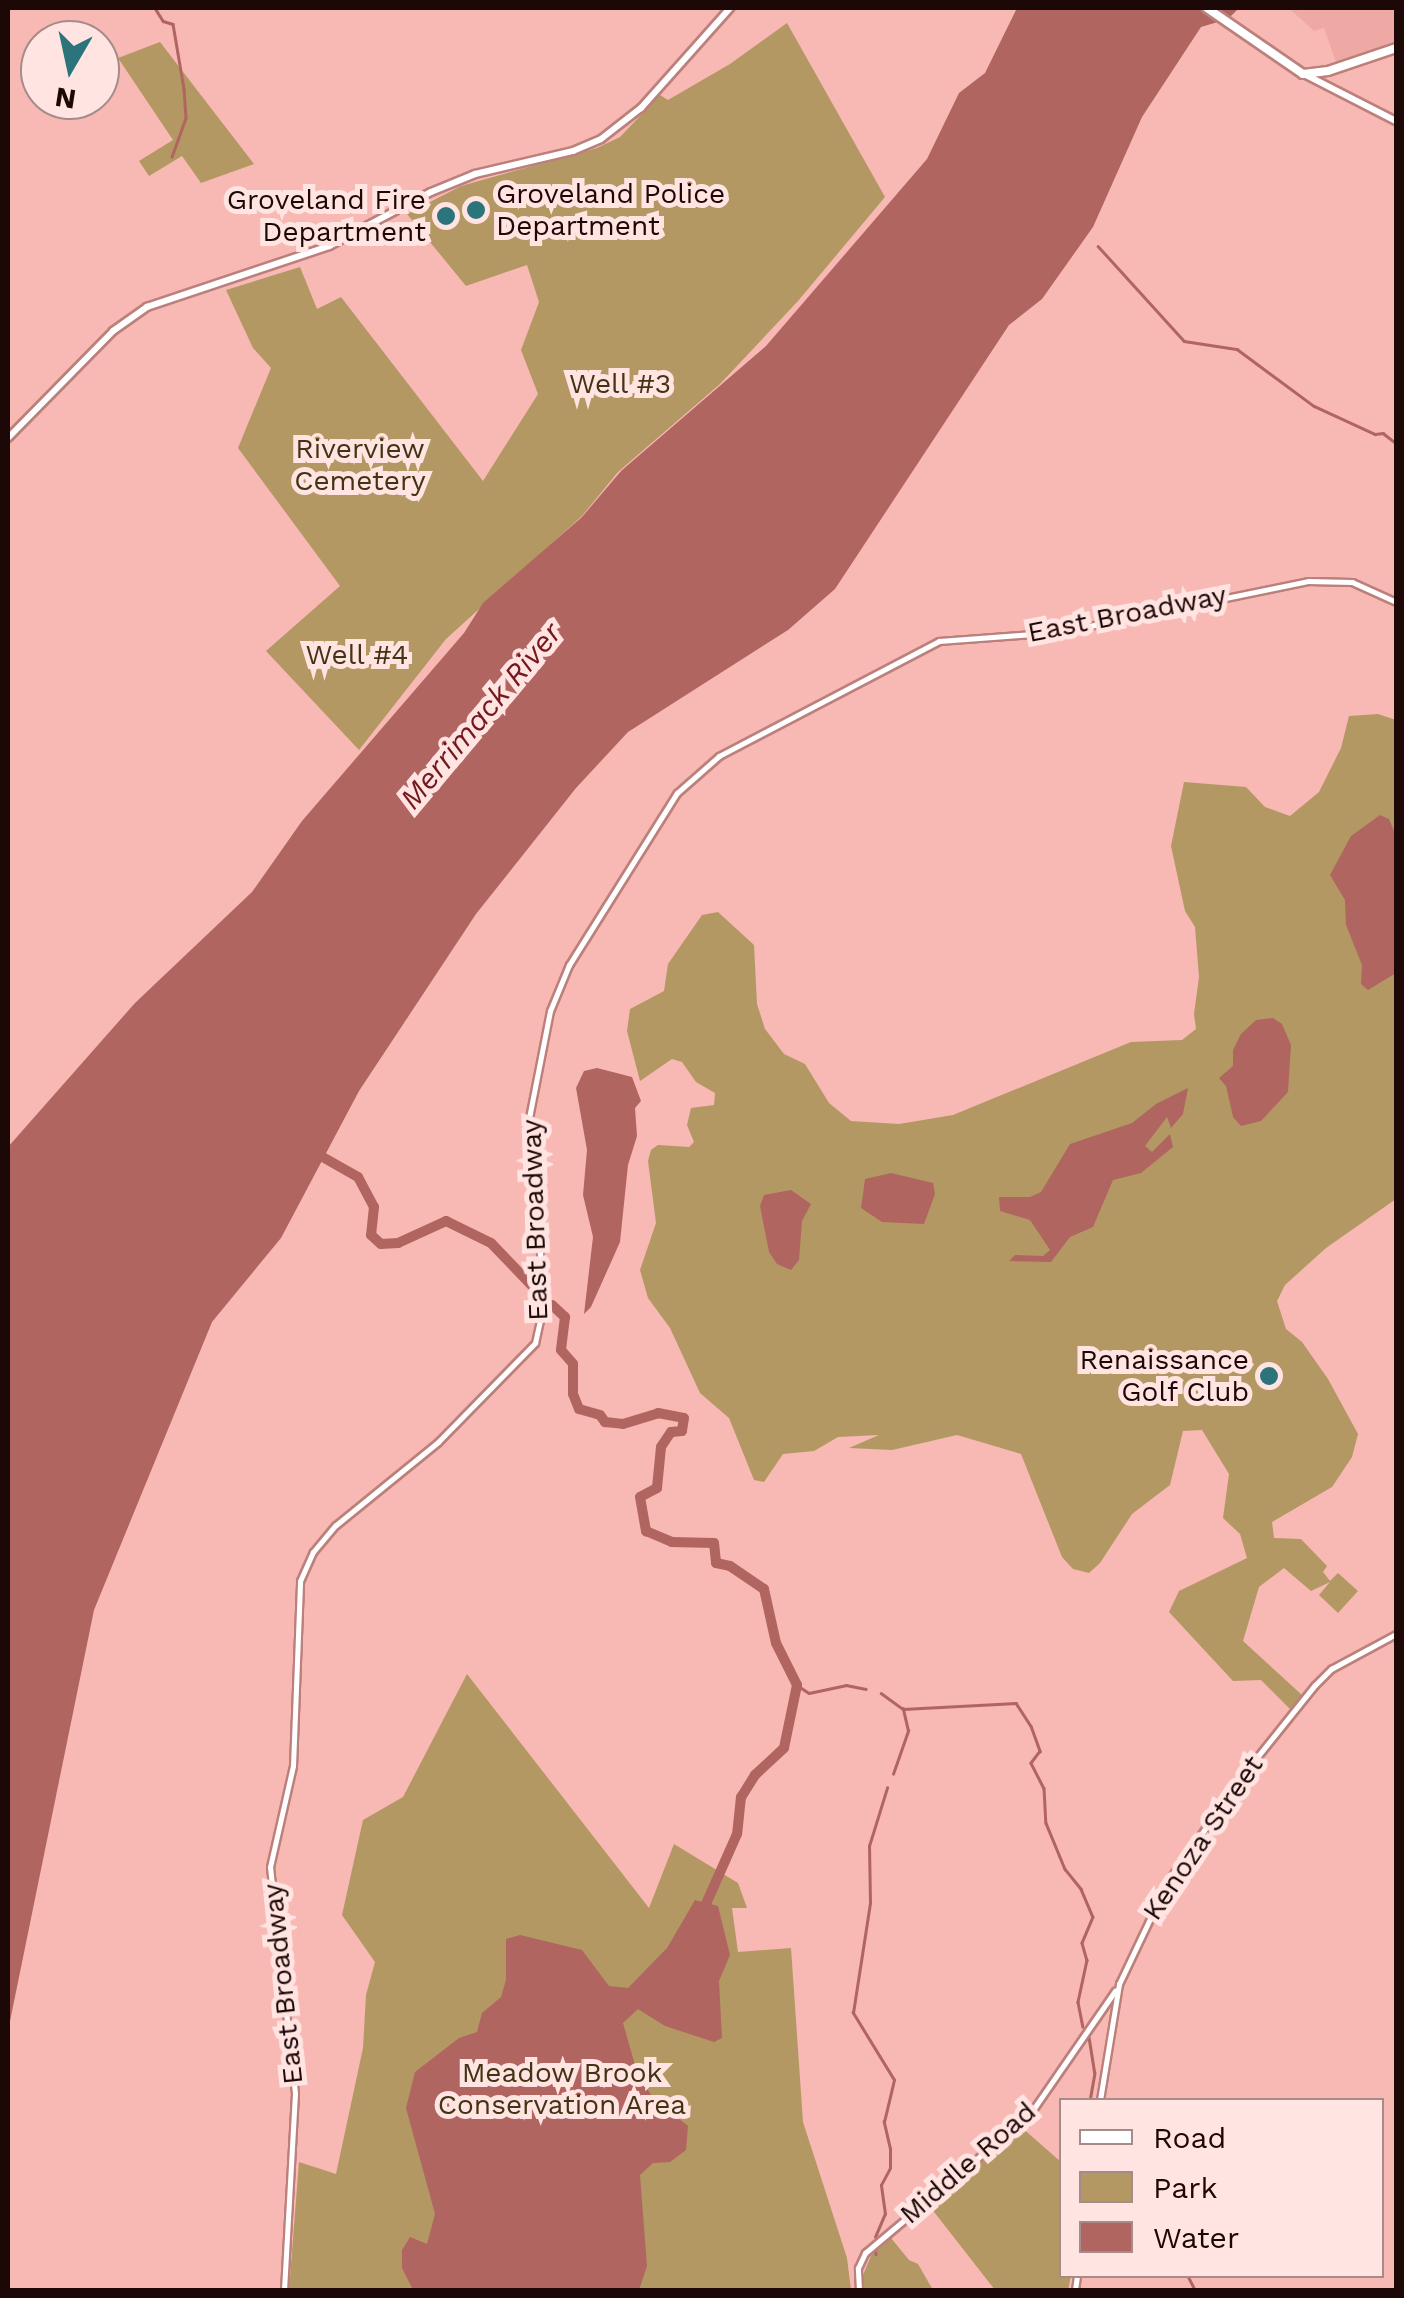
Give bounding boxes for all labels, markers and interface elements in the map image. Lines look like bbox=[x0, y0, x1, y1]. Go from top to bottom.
north arrow bbox=[20, 20, 120, 120]
text: N bbox=[53, 80, 78, 116]
place label: Groveland Police Department bbox=[496, 177, 725, 243]
place label: Groveland Fire Department bbox=[227, 183, 426, 249]
marker: Groveland Police Department bbox=[465, 199, 487, 221]
marker: Groveland Fire Department bbox=[435, 205, 457, 227]
park label: Well #3 bbox=[568, 367, 672, 401]
park label: Riverview Cemetery bbox=[294, 432, 426, 498]
street label: East Broadway bbox=[1025, 578, 1229, 650]
water label: Merrimack River bbox=[392, 615, 570, 817]
park label: Well #4 bbox=[305, 638, 409, 672]
street label: East Broadway bbox=[515, 1119, 555, 1321]
place label: Renaissance Golf Club bbox=[1080, 1343, 1249, 1409]
marker: Renaissance Golf Club bbox=[1258, 1365, 1280, 1387]
street label: Kenoza Street bbox=[1135, 1749, 1271, 1927]
street label: East Broadway bbox=[256, 1882, 310, 2086]
park label: Meadow Brook Conservation Area bbox=[437, 2056, 687, 2122]
street label: Middle Road bbox=[893, 2095, 1043, 2231]
legend bbox=[1059, 2098, 1384, 2278]
text: Road bbox=[1153, 2120, 1226, 2155]
text: Park bbox=[1153, 2170, 1218, 2205]
text: Water bbox=[1153, 2220, 1239, 2255]

